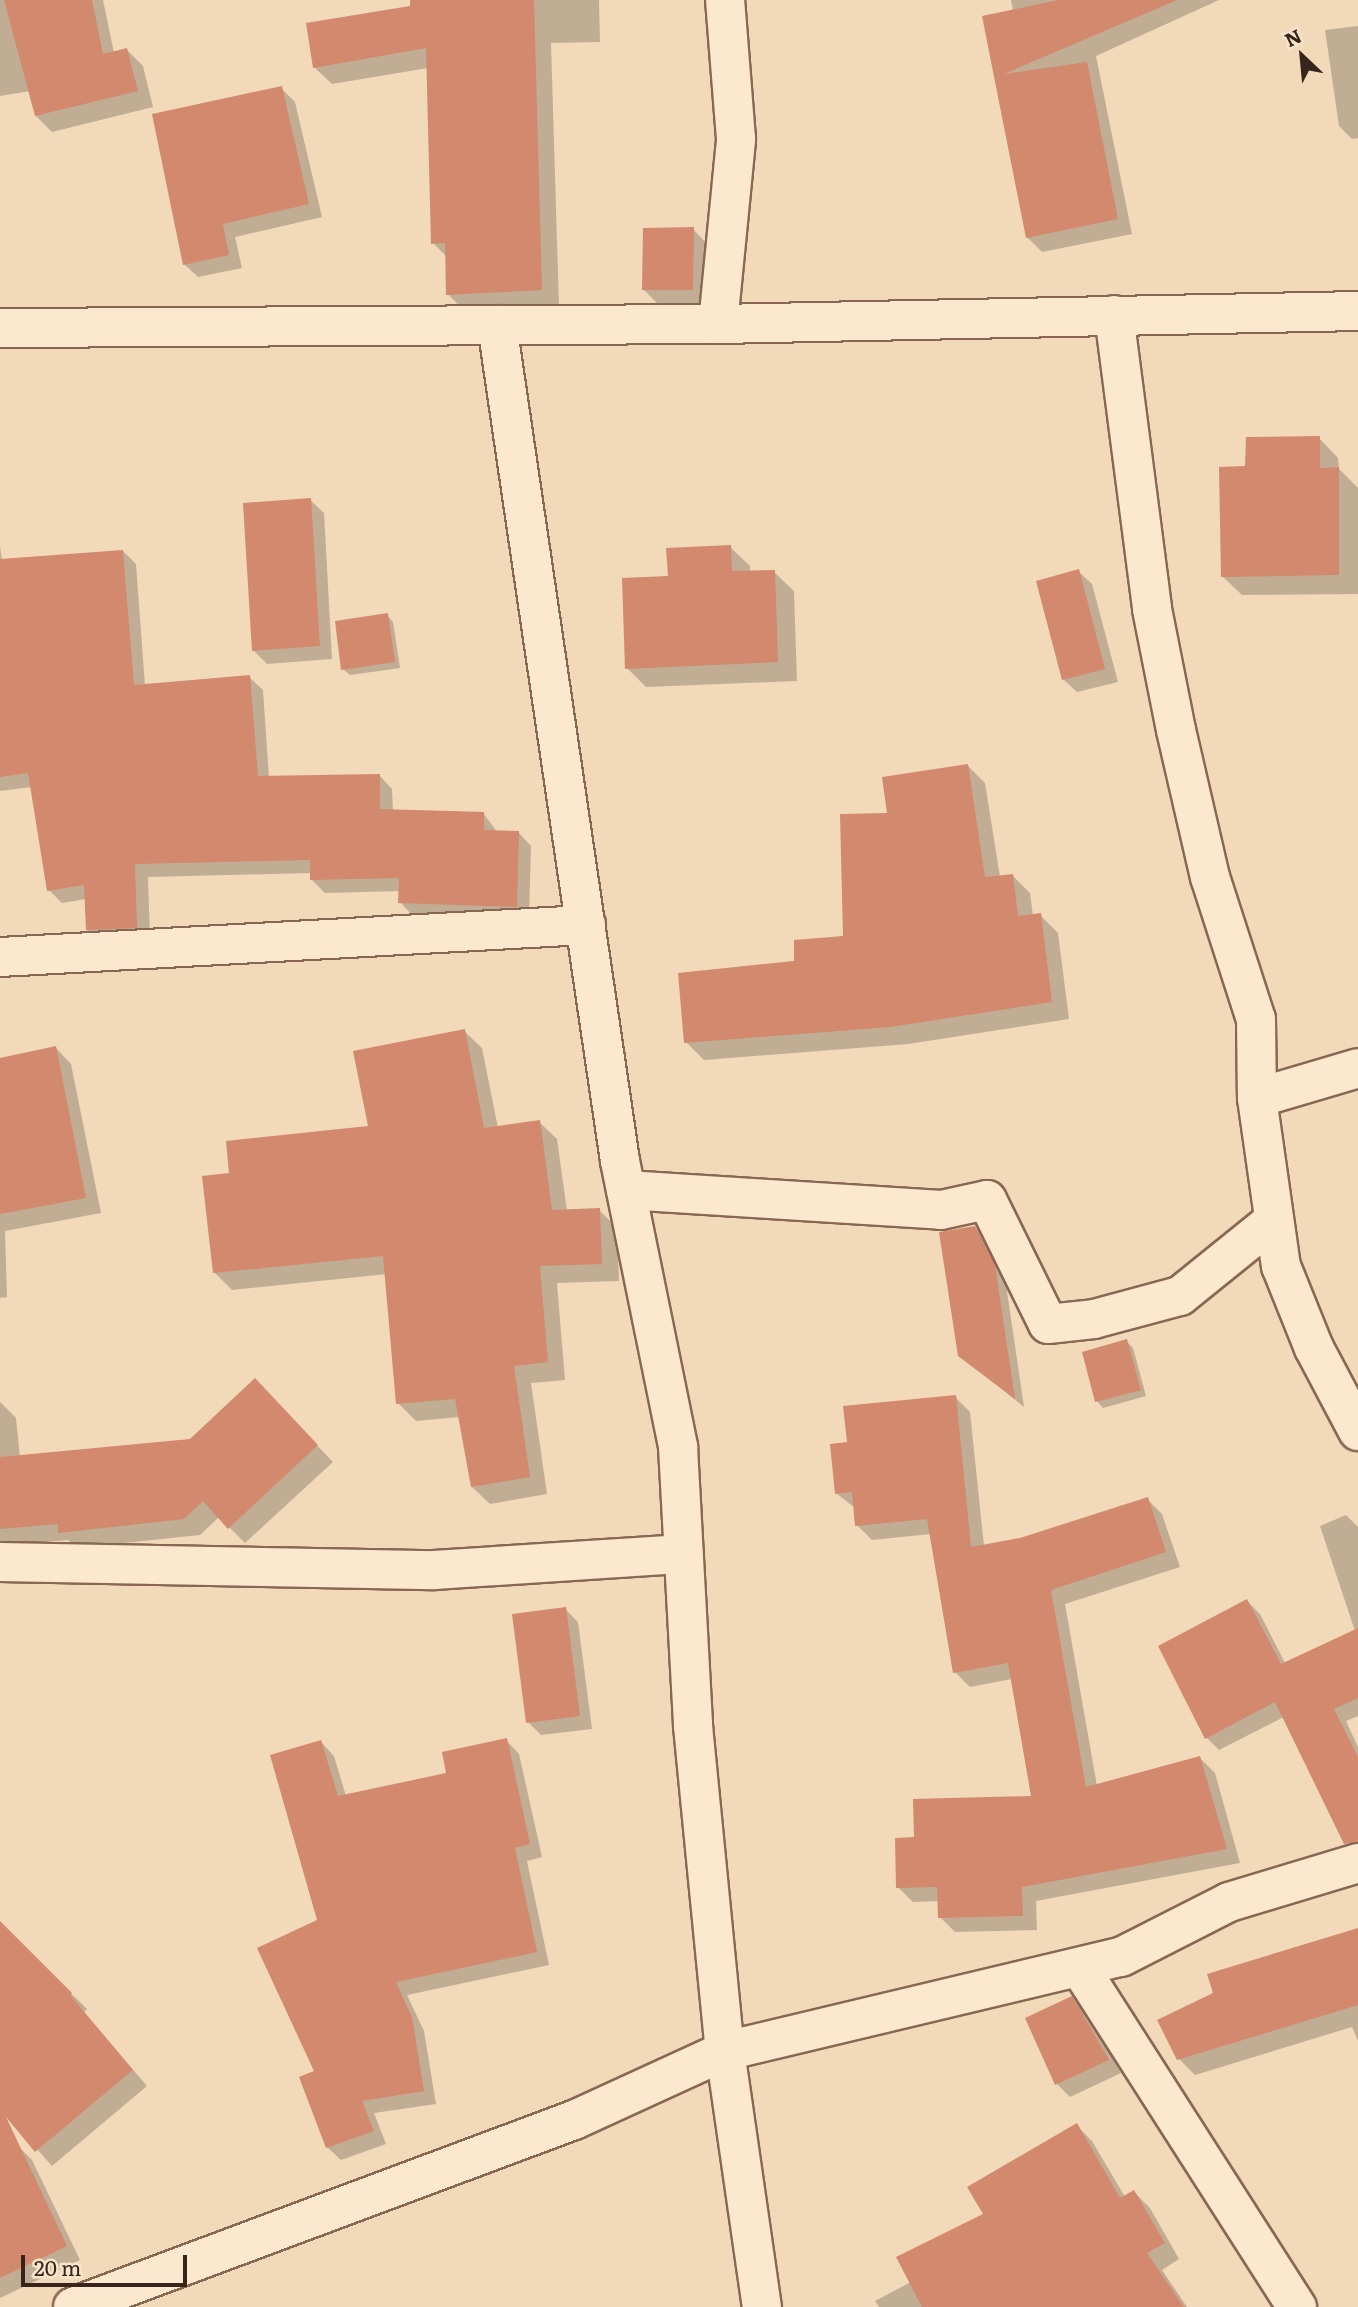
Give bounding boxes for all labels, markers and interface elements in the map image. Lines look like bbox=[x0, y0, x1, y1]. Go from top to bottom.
north arrow bbox=[1267, 21, 1337, 91]
text: N bbox=[1279, 21, 1306, 53]
scale bar bbox=[24, 2240, 191, 2284]
text: 20 m bbox=[34, 2251, 81, 2282]

